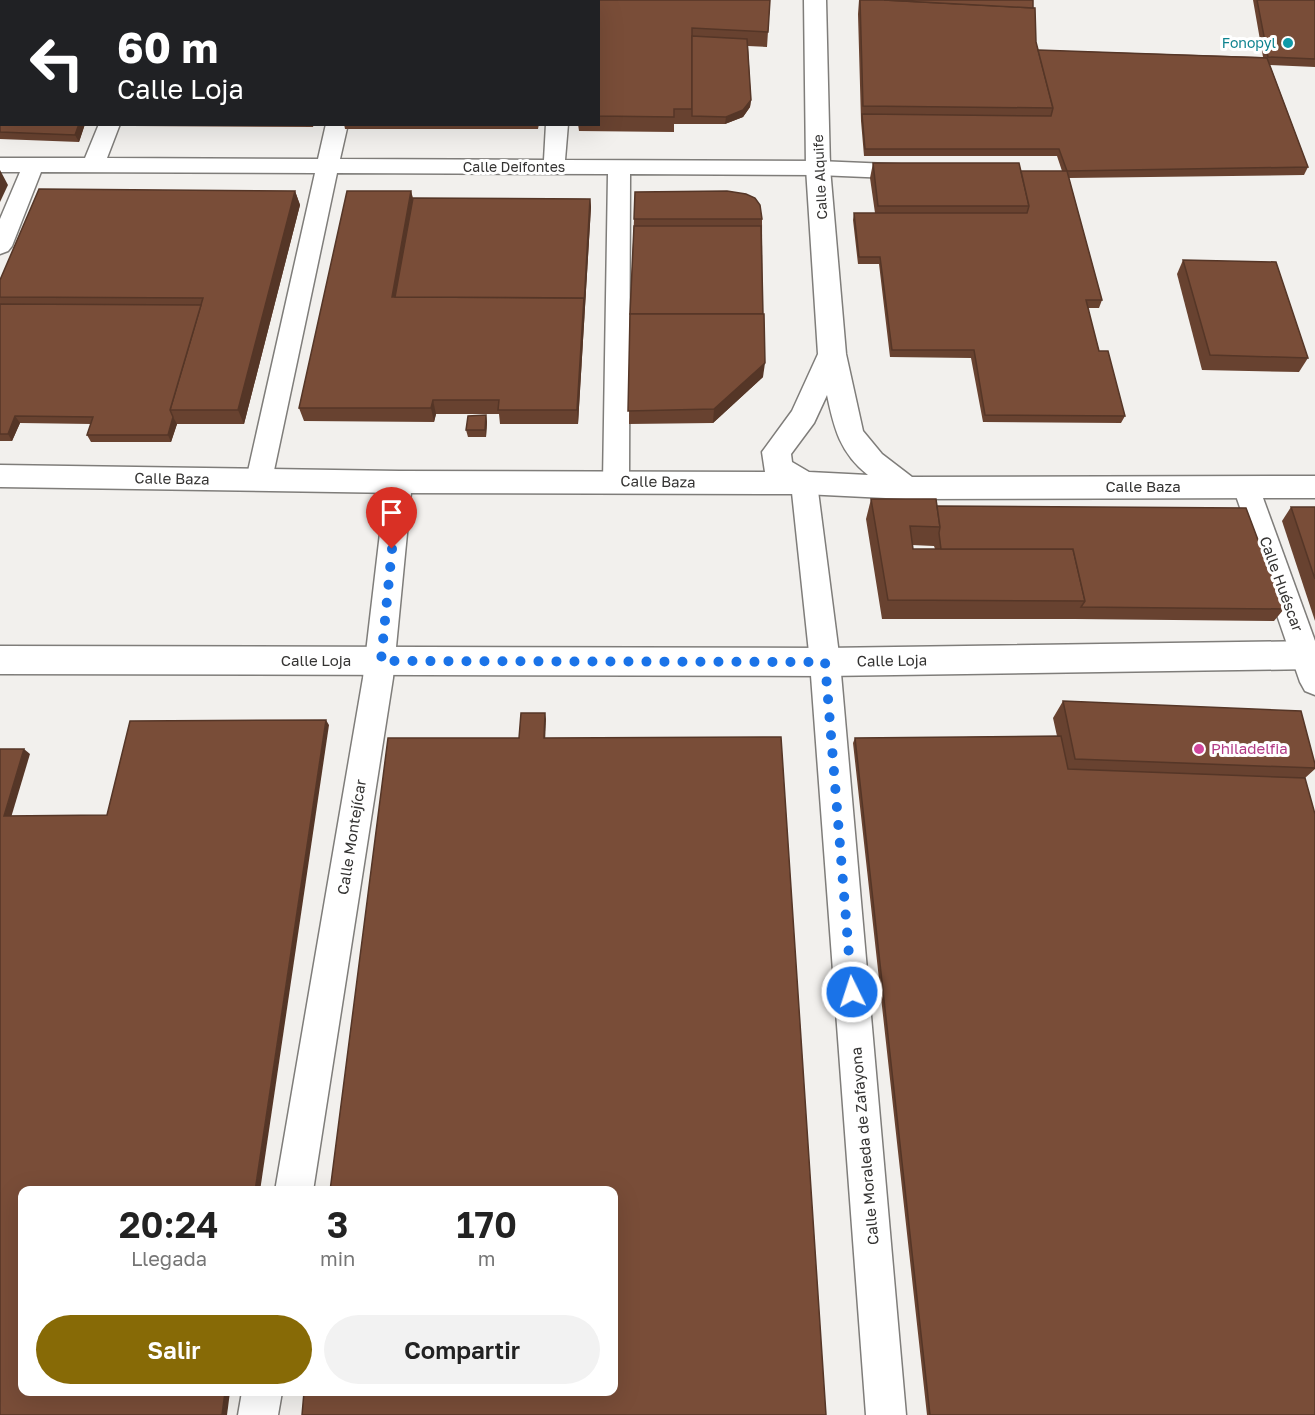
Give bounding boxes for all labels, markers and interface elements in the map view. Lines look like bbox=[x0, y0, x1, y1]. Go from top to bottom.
text: 60 m bbox=[117, 22, 218, 72]
icon: left bbox=[18, 24, 96, 102]
place label: Fonopyl bbox=[1222, 34, 1276, 51]
marker: Fonopyl bbox=[1281, 36, 1295, 50]
text: Calle Loja bbox=[117, 73, 244, 105]
street label: Calle Alquife bbox=[809, 134, 830, 220]
street label: Calle Deifontes bbox=[463, 158, 565, 175]
street label: Calle Baza bbox=[134, 468, 210, 488]
street label: Calle Baza bbox=[620, 471, 696, 491]
street label: Calle Baza bbox=[1105, 477, 1181, 495]
pin bbox=[366, 487, 417, 549]
icon: arrive bbox=[375, 496, 408, 529]
street label: Calle Huéscar bbox=[1256, 533, 1308, 634]
street label: Calle Loja bbox=[857, 650, 927, 670]
street label: Calle Loja bbox=[281, 651, 351, 669]
place label: Philadelfia bbox=[1211, 739, 1288, 757]
marker: Philadelfia bbox=[1192, 742, 1206, 756]
street label: Calle Montejícar bbox=[333, 778, 369, 896]
position arrow bbox=[820, 960, 884, 1024]
street label: Calle Moraleda de Zafayona bbox=[846, 1046, 882, 1246]
text: 20:24 bbox=[119, 1203, 219, 1246]
text: 3 bbox=[327, 1203, 349, 1246]
text: 170 bbox=[456, 1203, 517, 1246]
text: Llegada bbox=[131, 1246, 207, 1270]
text: min bbox=[320, 1246, 355, 1270]
text: m bbox=[478, 1246, 496, 1270]
button: Salir bbox=[36, 1315, 312, 1384]
button: Compartir bbox=[324, 1315, 600, 1384]

